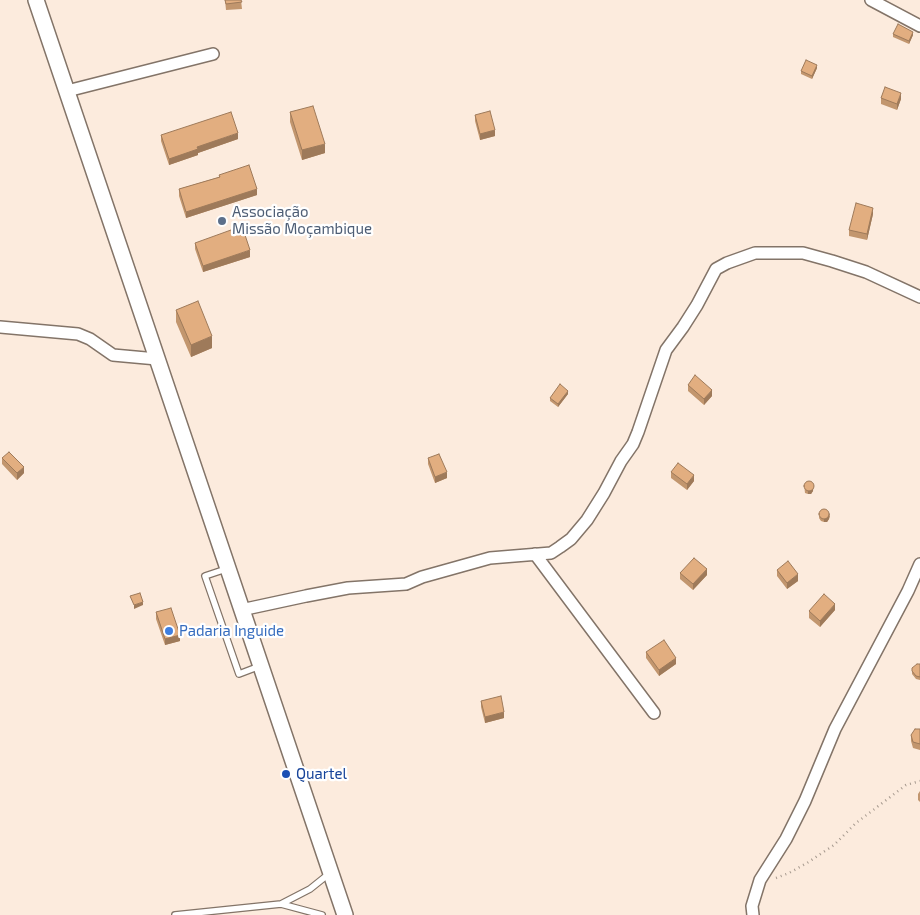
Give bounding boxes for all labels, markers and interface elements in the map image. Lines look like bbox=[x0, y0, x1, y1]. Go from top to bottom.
place label: Associação Missão Moçambique bbox=[232, 203, 372, 238]
marker: Associação Missão Moçambique bbox=[216, 215, 228, 227]
place label: Padaria Inguide bbox=[179, 622, 284, 640]
marker: Padaria Inguide bbox=[163, 625, 175, 637]
place label: Quartel bbox=[296, 765, 347, 783]
marker: Quartel bbox=[280, 768, 292, 780]

